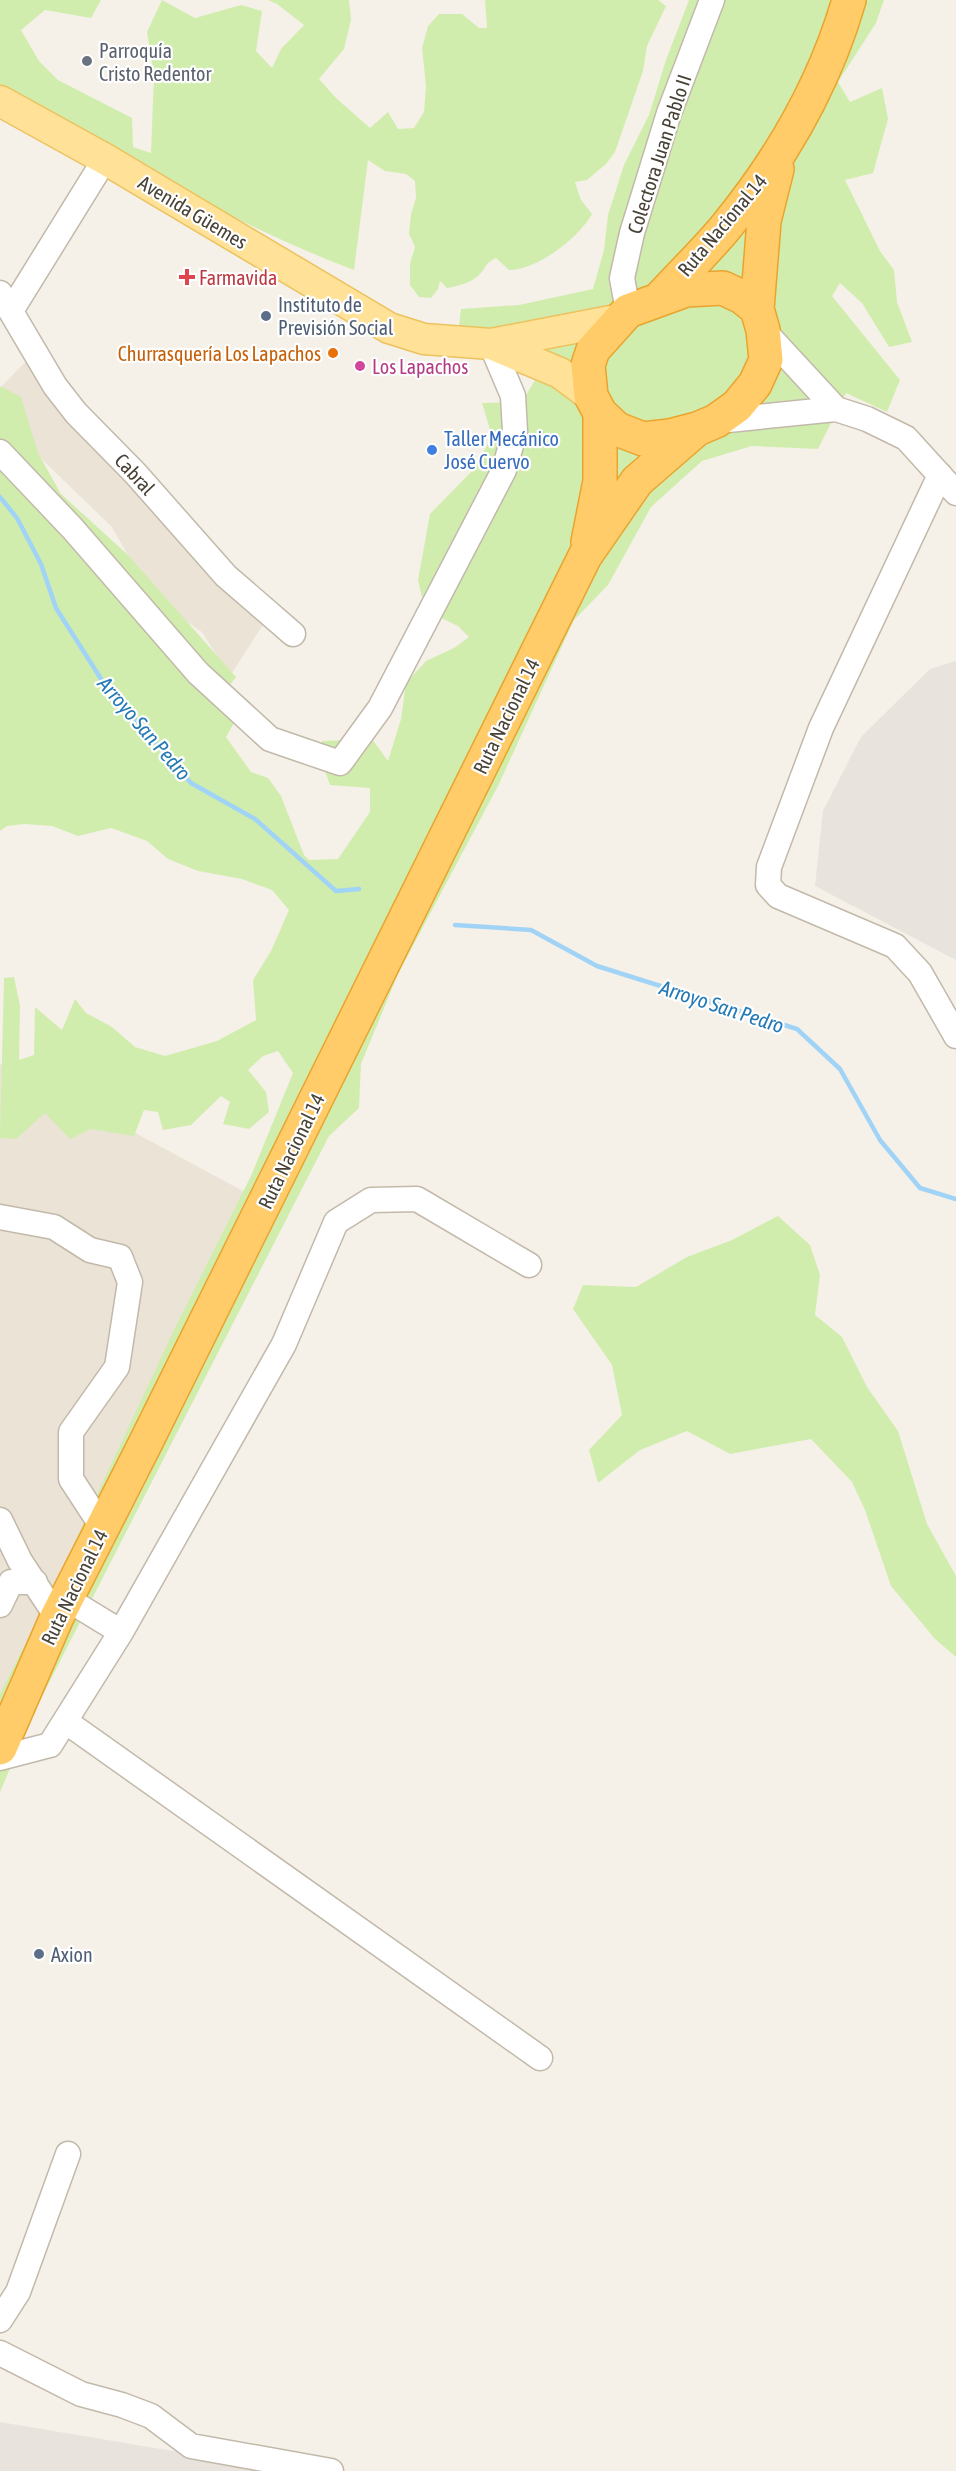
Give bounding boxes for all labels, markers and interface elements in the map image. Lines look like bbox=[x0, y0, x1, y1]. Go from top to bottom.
place label: Parroquía Cristo Redentor bbox=[99, 39, 212, 85]
marker: Parroquía Cristo Redentor bbox=[80, 54, 94, 68]
street label: Colectora Juan Pablo II bbox=[622, 72, 696, 236]
street label: Ruta Nacional 14 bbox=[673, 169, 771, 281]
street label: Avenida Güemes bbox=[135, 171, 251, 253]
place label: Farmavida bbox=[199, 266, 277, 289]
marker: Farmavida bbox=[180, 270, 194, 284]
place label: Instituto de Previsión Social bbox=[278, 293, 394, 339]
marker: Instituto de Previsión Social bbox=[259, 309, 273, 323]
place label: Churrasquería Los Lapachos bbox=[118, 342, 321, 365]
marker: Churrasquería Los Lapachos bbox=[326, 346, 340, 360]
place label: Los Lapachos bbox=[372, 355, 468, 378]
marker: Los Lapachos bbox=[353, 359, 367, 373]
place label: Taller Mecánico José Cuervo bbox=[444, 427, 559, 473]
marker: Taller Mecánico José Cuervo bbox=[425, 443, 439, 457]
street label: Cabral bbox=[110, 449, 160, 500]
street label: Ruta Nacional 14 bbox=[468, 654, 544, 778]
water label: Arroyo San Pedro bbox=[93, 671, 196, 785]
water label: Arroyo San Pedro bbox=[656, 974, 787, 1037]
street label: Ruta Nacional 14 bbox=[253, 1089, 329, 1213]
street label: Ruta Nacional 14 bbox=[36, 1525, 112, 1649]
place label: Axion bbox=[51, 1943, 93, 1966]
marker: Axion bbox=[32, 1947, 46, 1961]

